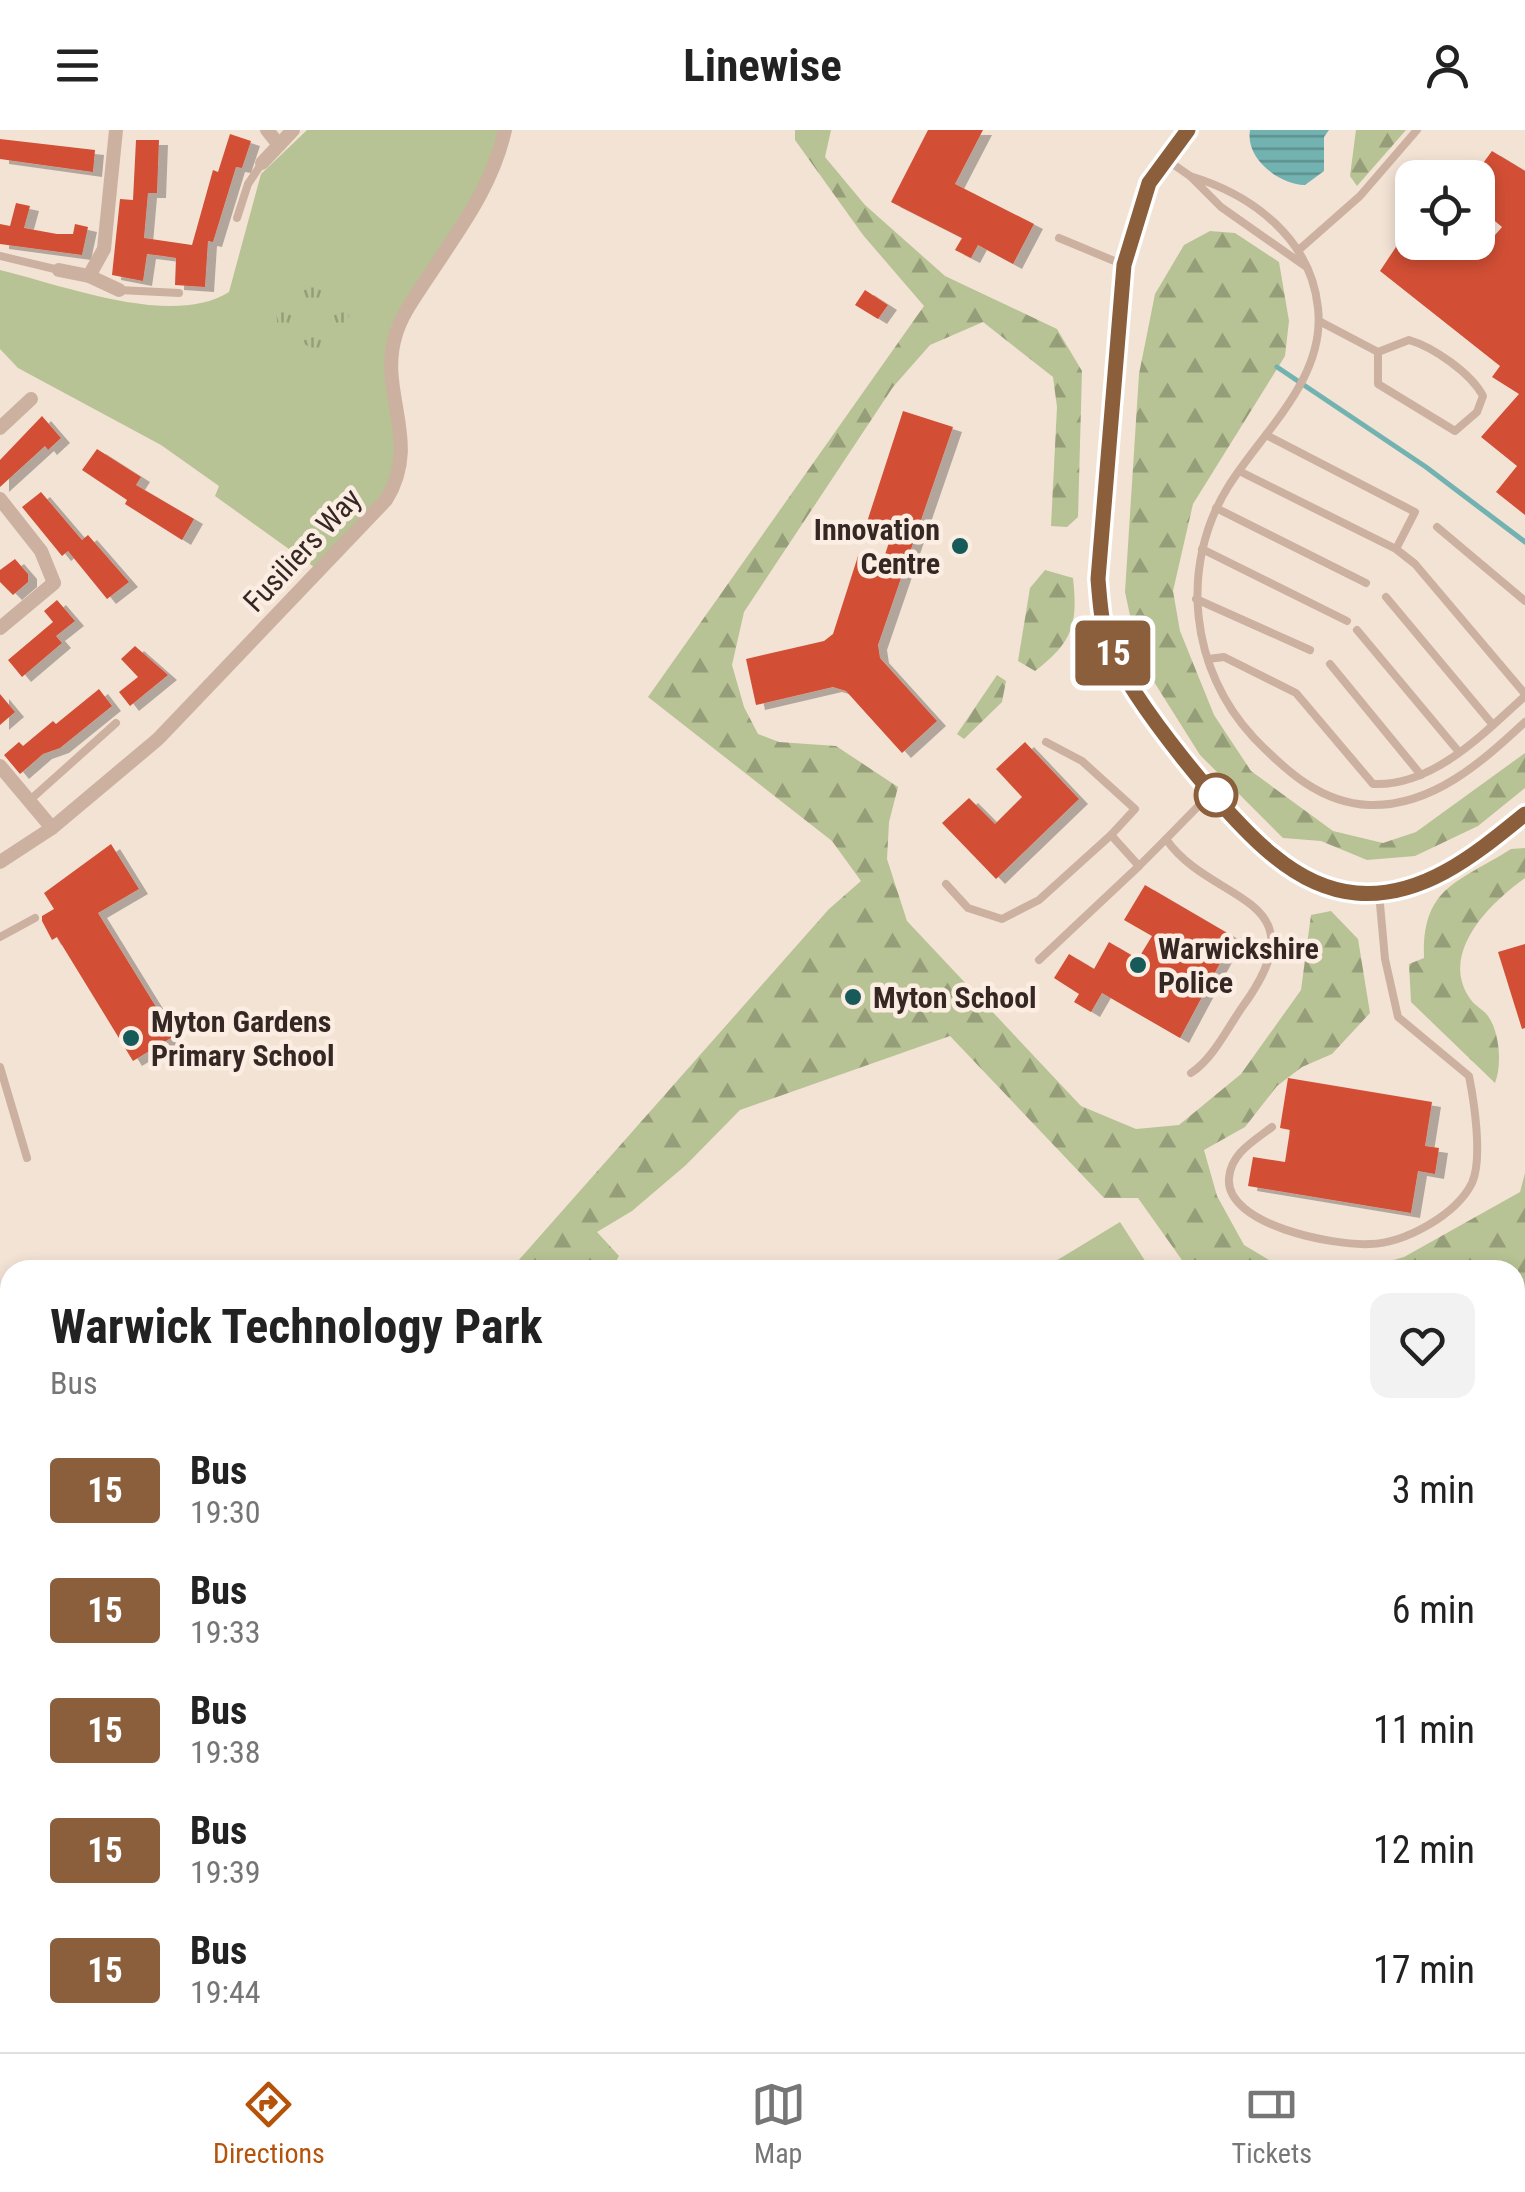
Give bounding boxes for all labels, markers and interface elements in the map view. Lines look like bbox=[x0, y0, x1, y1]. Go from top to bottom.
icon: menu bbox=[50, 38, 105, 93]
icon: person bbox=[1420, 38, 1475, 93]
text: Linewise bbox=[683, 39, 842, 92]
map controls bbox=[1395, 160, 1495, 260]
button: locate bbox=[1395, 160, 1495, 260]
street label: Fusiliers Way bbox=[236, 481, 368, 619]
place label: Innovation Centre bbox=[814, 512, 940, 581]
marker: Innovation Centre bbox=[949, 535, 971, 557]
line badge: 15 bbox=[1068, 620, 1158, 686]
text: 15 bbox=[1095, 633, 1131, 674]
unlabelled marker bbox=[1195, 774, 1237, 816]
place label: Warwickshire Police bbox=[1158, 931, 1319, 1000]
marker: Warwickshire Police bbox=[1127, 954, 1149, 976]
place label: Myton School bbox=[873, 980, 1037, 1015]
marker: Myton School bbox=[842, 986, 864, 1008]
place label: Myton Gardens Primary School bbox=[151, 1004, 335, 1073]
marker: Myton Gardens Primary School bbox=[120, 1027, 142, 1049]
button: heart bbox=[1370, 1293, 1475, 1398]
text: Warwick Technology Park bbox=[50, 1298, 542, 1355]
text: Bus bbox=[50, 1364, 98, 1402]
text: Bus bbox=[190, 1449, 247, 1493]
text: 3 min bbox=[1392, 1468, 1475, 1512]
text: 15 bbox=[87, 1470, 123, 1511]
text: 19:30 bbox=[190, 1493, 261, 1531]
text: Bus bbox=[190, 1569, 247, 1613]
text: 6 min bbox=[1392, 1588, 1475, 1632]
text: 15 bbox=[87, 1590, 123, 1631]
text: 19:33 bbox=[190, 1613, 261, 1651]
text: Bus bbox=[190, 1689, 247, 1733]
text: 11 min bbox=[1373, 1708, 1475, 1752]
text: 15 bbox=[87, 1710, 123, 1751]
text: 19:38 bbox=[190, 1733, 261, 1771]
text: Bus bbox=[190, 1809, 247, 1853]
text: 12 min bbox=[1373, 1828, 1475, 1872]
text: 15 bbox=[87, 1830, 123, 1871]
text: 19:39 bbox=[190, 1853, 261, 1891]
text: Bus bbox=[190, 1929, 247, 1973]
text: 17 min bbox=[1373, 1948, 1475, 1992]
text: 15 bbox=[87, 1950, 123, 1991]
text: 19:44 bbox=[190, 1973, 261, 2011]
tab: Directions bbox=[213, 2077, 325, 2170]
tab: Map bbox=[751, 2077, 806, 2170]
tab: Tickets bbox=[1232, 2077, 1312, 2170]

